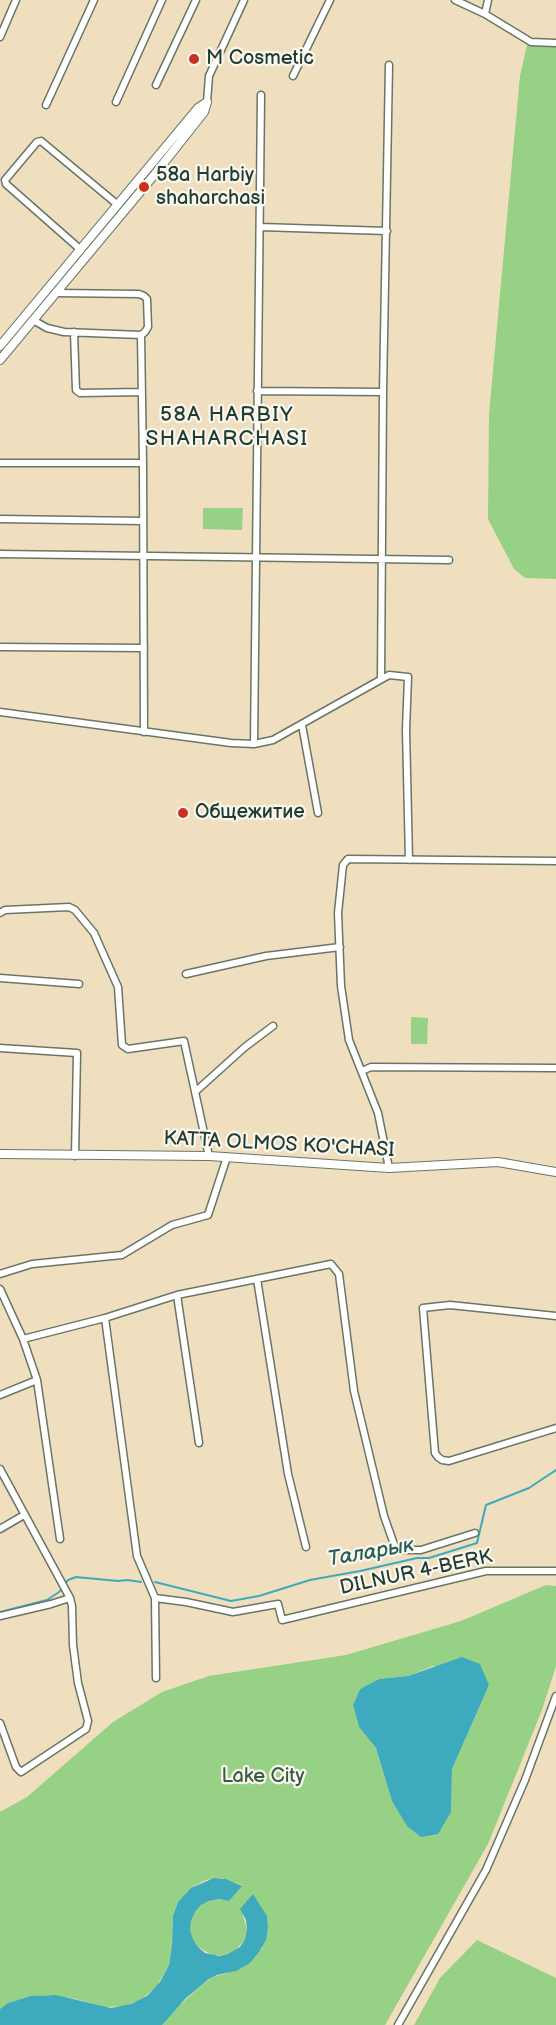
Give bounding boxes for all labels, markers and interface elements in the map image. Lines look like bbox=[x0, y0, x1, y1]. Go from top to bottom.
place label: M Cosmetic bbox=[206, 47, 314, 71]
marker: M Cosmetic bbox=[187, 52, 201, 66]
place label: 58a Harbiy shaharchasi bbox=[156, 164, 265, 211]
marker: 58a Harbiy shaharchasi bbox=[137, 180, 151, 194]
district label: 58A HARBIY SHAHARCHASI bbox=[146, 403, 308, 453]
place label: Общежитие bbox=[195, 801, 305, 825]
marker: Общежитие bbox=[176, 806, 190, 820]
street label: KATTA OLMOS KO'CHASI bbox=[163, 1127, 395, 1163]
water label: Таларык bbox=[326, 1533, 416, 1573]
street label: DILNUR 4-BERK bbox=[338, 1545, 494, 1601]
park label: Lake City bbox=[221, 1765, 305, 1789]

